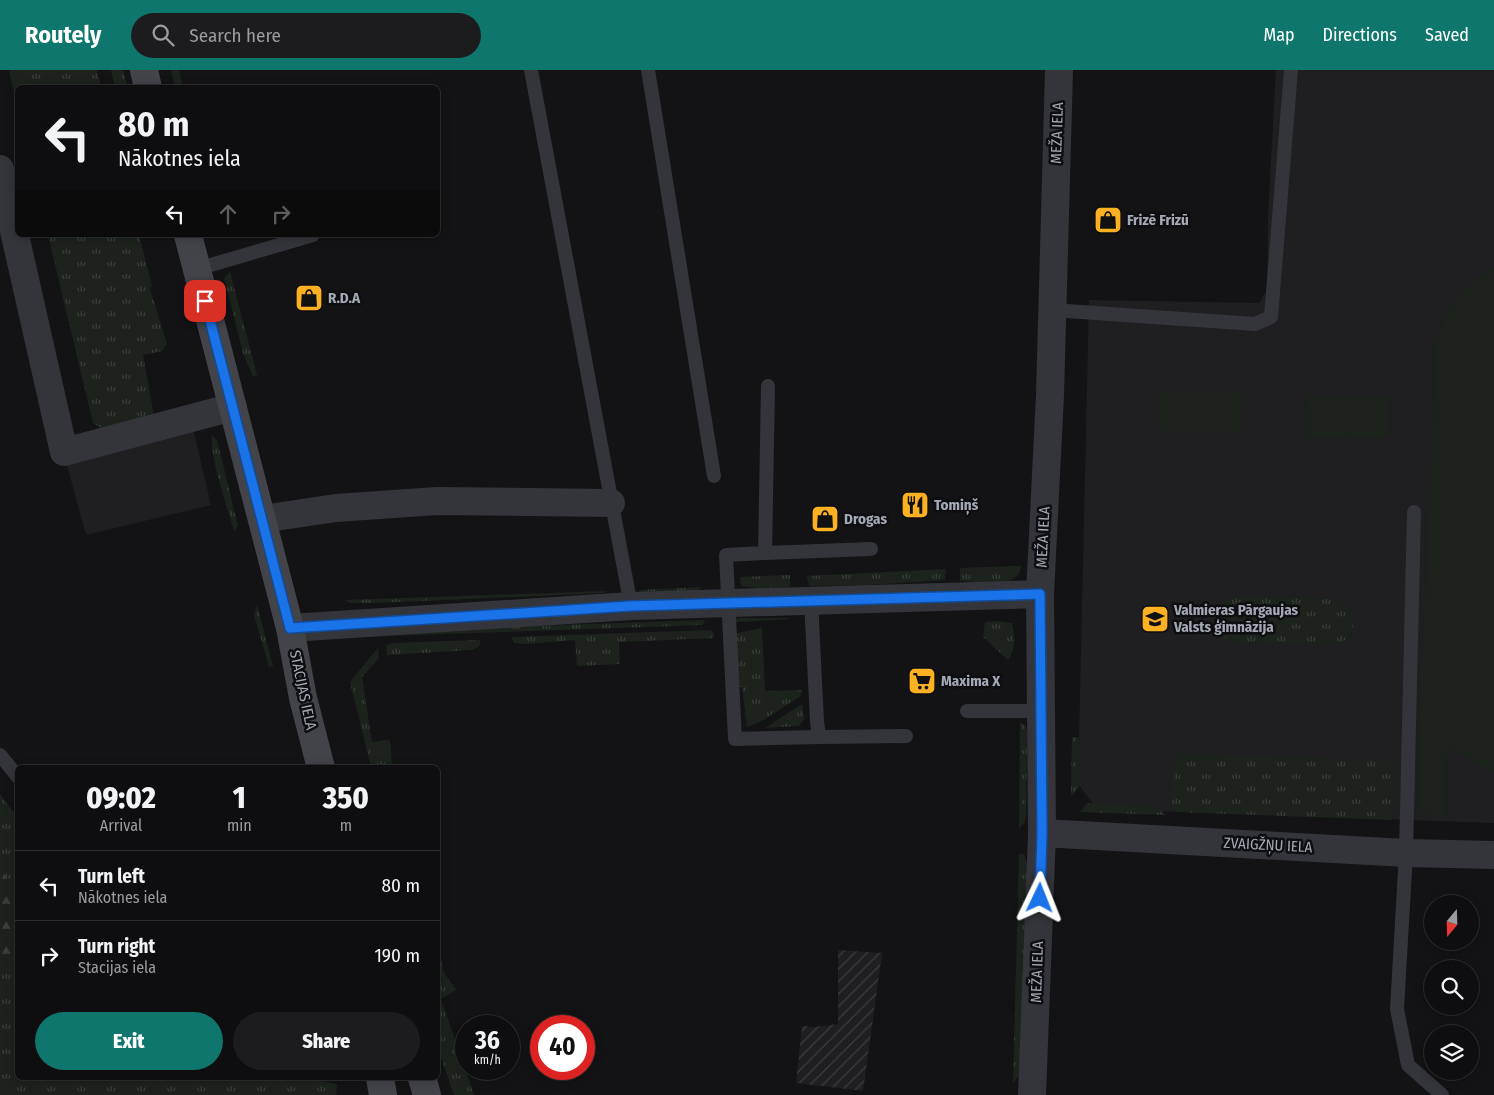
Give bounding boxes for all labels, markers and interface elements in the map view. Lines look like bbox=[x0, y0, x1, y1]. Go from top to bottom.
search box bbox=[131, 13, 481, 58]
text: Routely bbox=[25, 21, 101, 49]
icon: search bbox=[149, 21, 177, 49]
text: Search here bbox=[189, 24, 281, 47]
text: Map bbox=[1263, 24, 1295, 46]
text: Directions bbox=[1323, 24, 1397, 46]
text: Saved bbox=[1425, 24, 1469, 46]
street label: MEŽA IELA bbox=[1047, 102, 1067, 164]
text: 80 m bbox=[118, 103, 190, 145]
icon: left bbox=[35, 105, 100, 170]
text: Nākotnes iela bbox=[118, 145, 241, 172]
icon: left bbox=[161, 200, 189, 228]
icon: ahead bbox=[214, 200, 242, 228]
icon: right bbox=[267, 200, 295, 228]
shop icon: Frizē Frizū bbox=[1093, 205, 1123, 235]
place label: Frizē Frizū bbox=[1127, 211, 1189, 229]
pin bbox=[184, 280, 226, 322]
shop icon: R.D.A bbox=[294, 283, 324, 313]
icon: arrive bbox=[191, 287, 219, 315]
place label: R.D.A bbox=[328, 289, 361, 307]
restaurant icon: Tomiņš bbox=[900, 490, 930, 520]
place label: Tomiņš bbox=[934, 496, 979, 515]
shop icon: Drogas bbox=[810, 504, 840, 534]
street label: MEŽA IELA bbox=[1032, 506, 1054, 568]
place label: Drogas bbox=[844, 510, 887, 528]
place label: Valmieras Pārgaujas Valsts ģimnāzija bbox=[1173, 601, 1299, 636]
school or university icon: Valmieras Pārgaujas Valsts ģimnāzija bbox=[1140, 604, 1170, 634]
street label: STACIJAS IELA bbox=[286, 648, 320, 732]
supermarket icon: Maxima X bbox=[907, 666, 937, 696]
place label: Maxima X bbox=[941, 672, 1001, 690]
text: 09:02 bbox=[86, 780, 156, 816]
text: 1 bbox=[233, 780, 246, 816]
text: 350 bbox=[323, 780, 369, 816]
text: Arrival bbox=[100, 816, 142, 835]
text: min bbox=[227, 816, 252, 835]
text: m bbox=[340, 816, 352, 835]
street label: ZVAIGŽŅU IELA bbox=[1223, 834, 1313, 857]
text: Turn left bbox=[78, 865, 145, 888]
position arrow bbox=[1013, 871, 1065, 923]
icon: left bbox=[35, 872, 63, 900]
text: 80 m bbox=[382, 874, 420, 897]
text: Nākotnes iela bbox=[78, 888, 167, 907]
north arrow bbox=[1424, 895, 1479, 950]
map controls bbox=[1424, 895, 1479, 1080]
text: Turn right bbox=[78, 935, 155, 958]
street label: MEŽA IELA bbox=[1027, 941, 1047, 1003]
icon: right bbox=[35, 942, 63, 970]
text: 190 m bbox=[374, 944, 420, 967]
text: Stacijas iela bbox=[78, 958, 156, 977]
button: search bbox=[1424, 960, 1479, 1015]
button: Exit bbox=[35, 1012, 223, 1070]
button: Share bbox=[233, 1012, 420, 1070]
speed limit sign: 40 bbox=[530, 1015, 595, 1080]
button: layers bbox=[1424, 1025, 1479, 1080]
text: 36 bbox=[475, 1026, 500, 1056]
text: km/h bbox=[474, 1053, 501, 1067]

